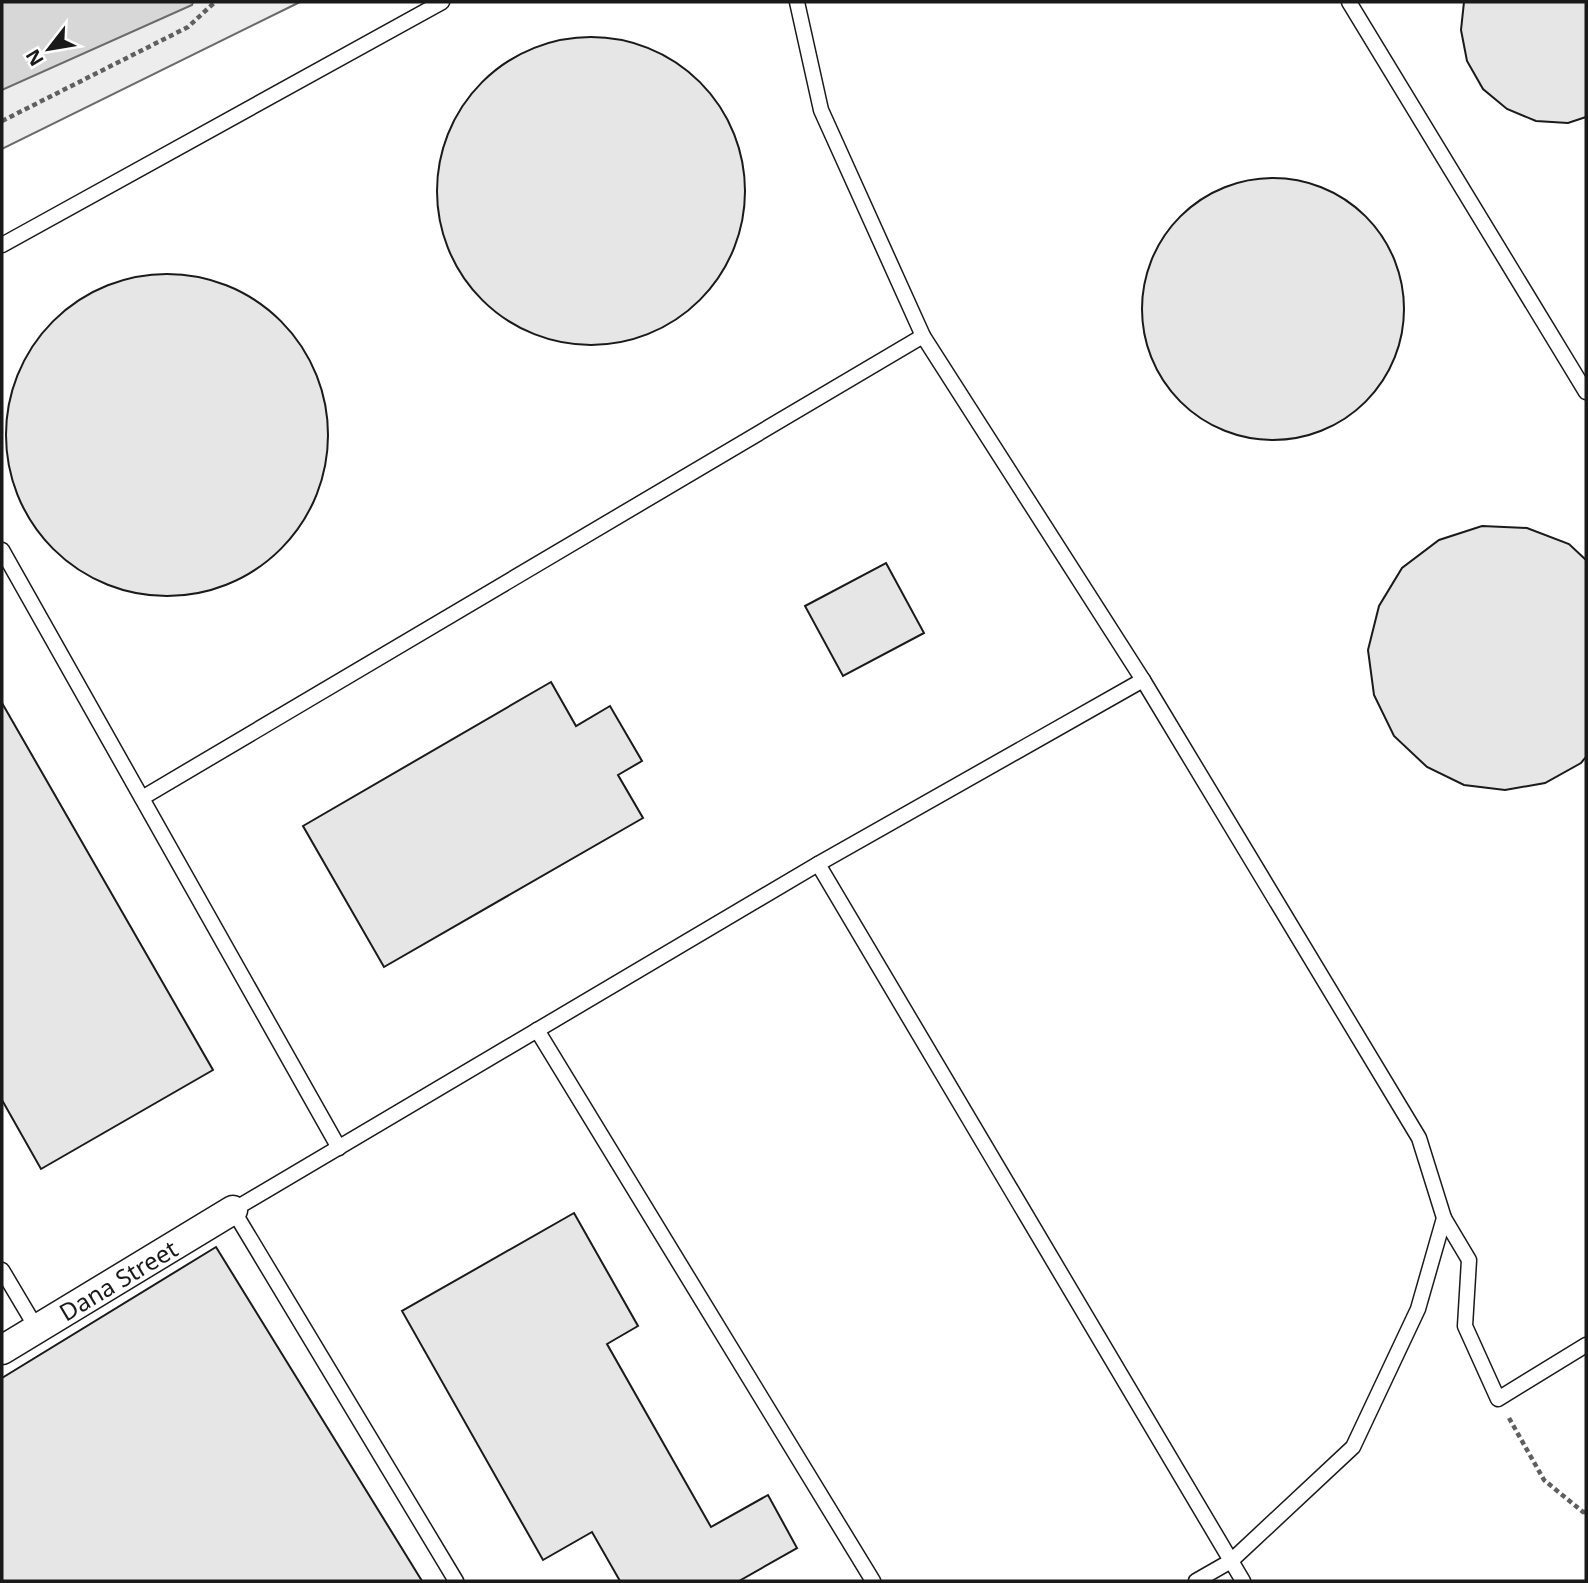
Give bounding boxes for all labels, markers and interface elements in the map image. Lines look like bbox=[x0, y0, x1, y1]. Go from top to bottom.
north arrow bbox=[14, 14, 84, 84]
text: N bbox=[19, 44, 50, 71]
street label: Dana Street bbox=[53, 1232, 184, 1328]

